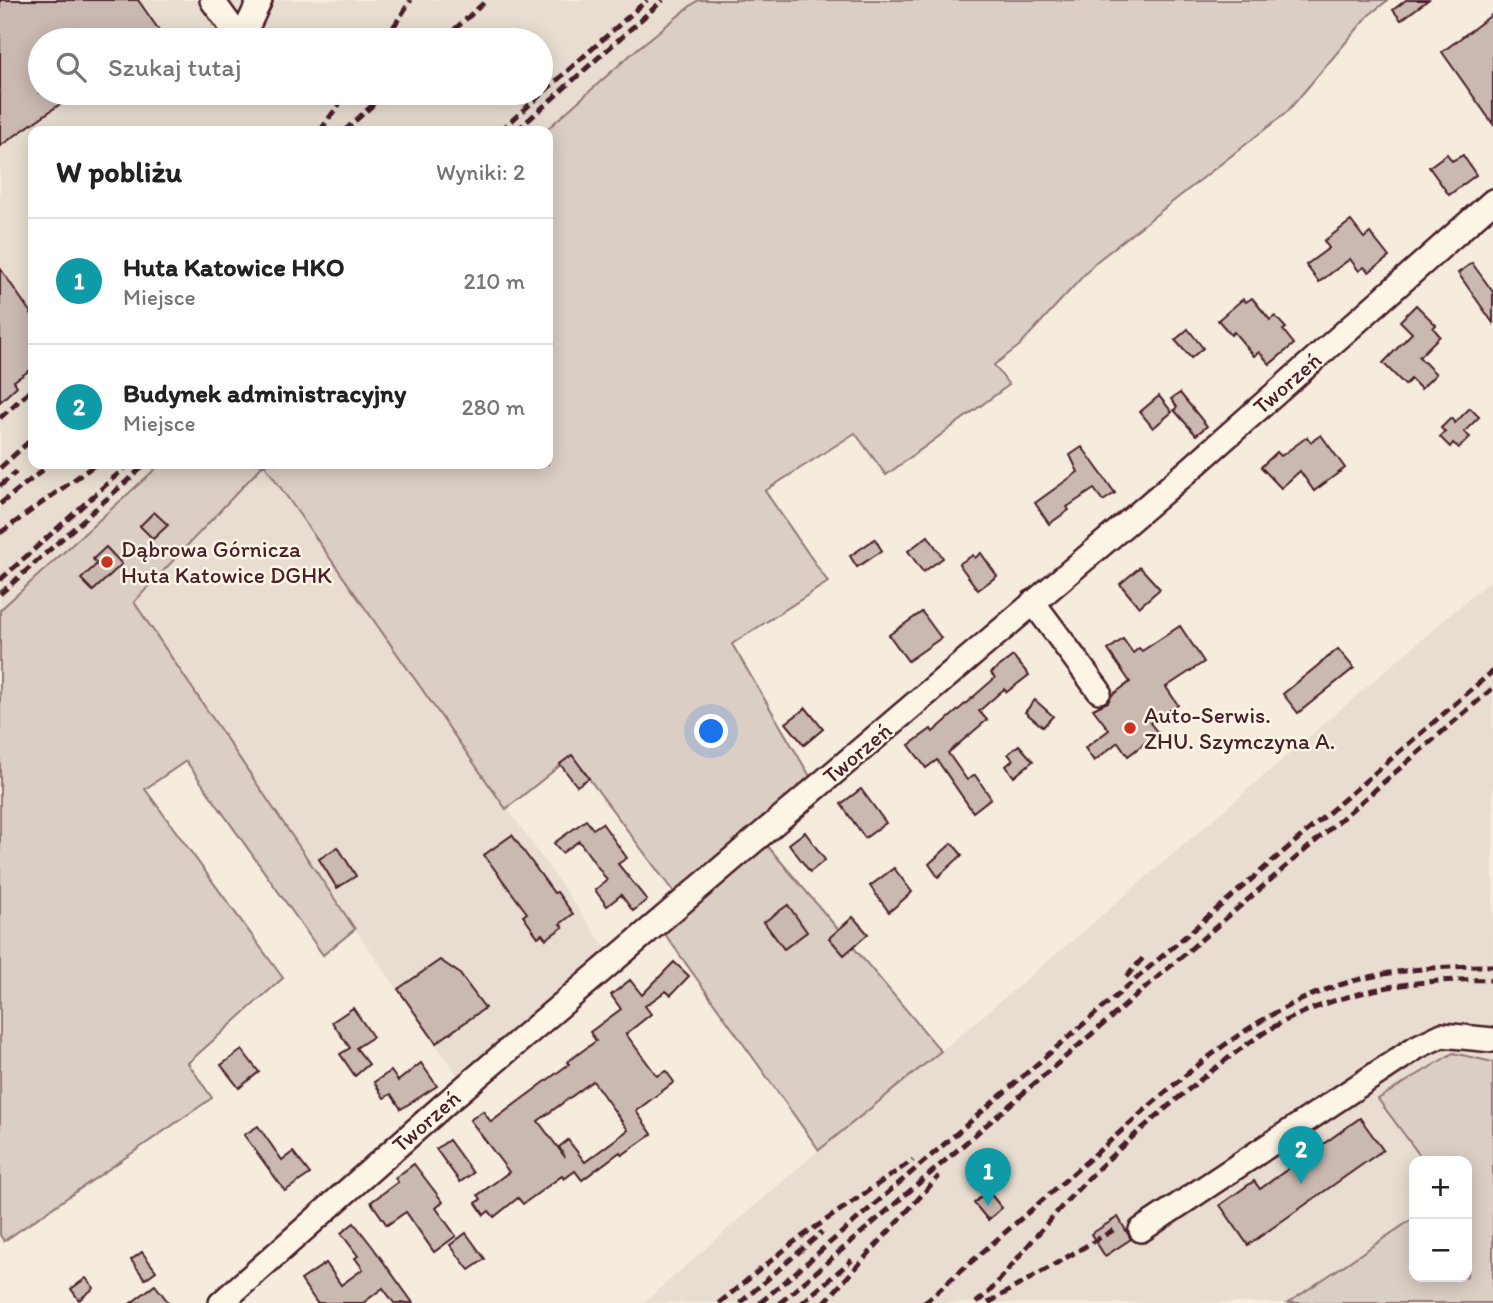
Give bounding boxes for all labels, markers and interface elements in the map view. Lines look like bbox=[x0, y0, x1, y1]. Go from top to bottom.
search box bbox=[28, 28, 553, 105]
icon: search bbox=[52, 48, 90, 86]
text: Szukaj tutaj bbox=[108, 51, 241, 83]
text: W pobliżu bbox=[56, 153, 182, 190]
text: Wyniki: 2 bbox=[436, 158, 525, 186]
text: Huta Katowice HKO bbox=[123, 251, 345, 283]
text: 1 bbox=[74, 267, 84, 295]
text: 210 m bbox=[464, 267, 525, 295]
text: Miejsce bbox=[123, 283, 196, 311]
street label: Tworzeń bbox=[1247, 346, 1327, 420]
text: Budynek administracyjny bbox=[123, 377, 406, 409]
text: 2 bbox=[73, 393, 85, 421]
text: 280 m bbox=[462, 393, 525, 421]
text: Miejsce bbox=[123, 409, 196, 437]
place label: Dąbrowa Górnicza Huta Katowice DGHK bbox=[121, 535, 332, 589]
marker: Dąbrowa Górnicza Huta Katowice DGHK bbox=[99, 554, 115, 570]
place label: Auto-Serwis. ZHU. Szymczyna A. bbox=[1144, 701, 1336, 755]
your location bbox=[694, 714, 728, 748]
street label: Tworzeń bbox=[817, 716, 897, 790]
marker: Auto-Serwis. ZHU. Szymczyna A. bbox=[1122, 720, 1138, 736]
street label: Tworzeń bbox=[386, 1084, 466, 1158]
pin: 2 bbox=[1278, 1126, 1324, 1184]
pin: 1 bbox=[965, 1148, 1011, 1206]
map controls bbox=[1409, 1156, 1472, 1282]
button: + bbox=[1409, 1156, 1472, 1219]
button: − bbox=[1409, 1219, 1472, 1282]

